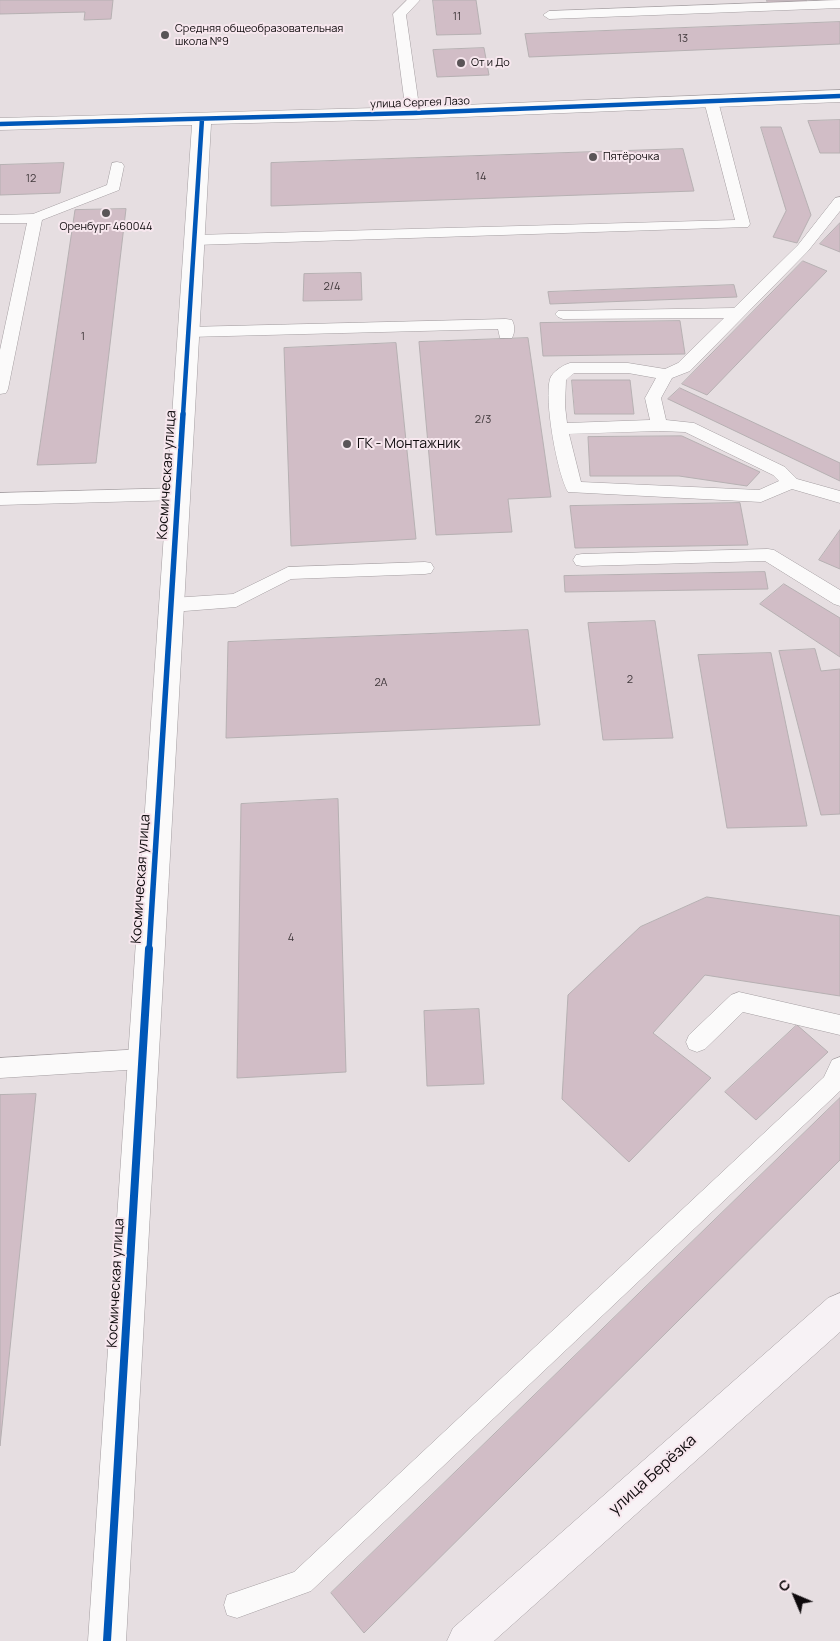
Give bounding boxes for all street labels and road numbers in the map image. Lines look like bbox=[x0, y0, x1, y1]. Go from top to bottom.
street label: улица Сергея Лазо bbox=[370, 95, 470, 111]
street label: Космическая улица bbox=[154, 410, 180, 540]
street label: Космическая улица bbox=[128, 814, 154, 944]
street label: Космическая улица bbox=[104, 1218, 128, 1348]
street label: улица Берёзка bbox=[605, 1431, 701, 1519]

